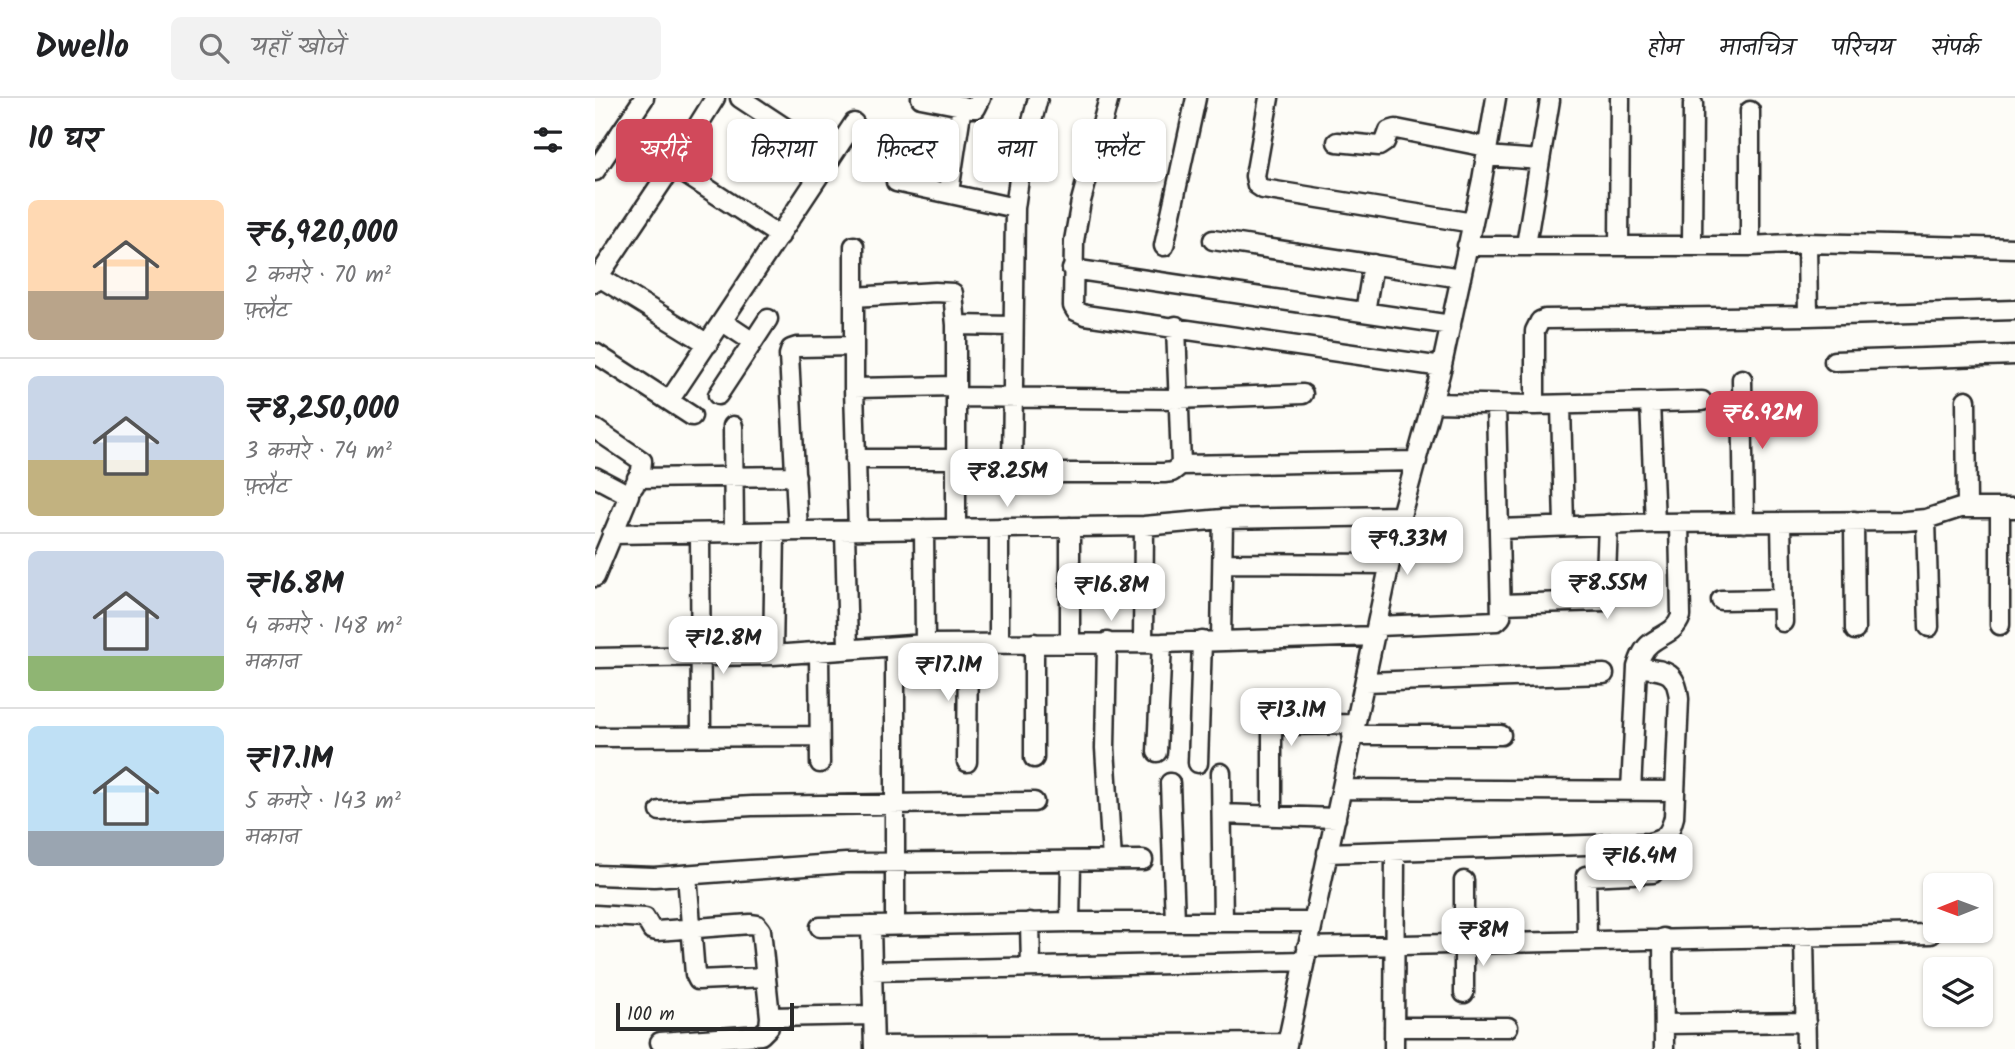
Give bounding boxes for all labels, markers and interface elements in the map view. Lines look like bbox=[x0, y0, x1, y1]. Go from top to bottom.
search box bbox=[171, 17, 661, 80]
text: Dwello bbox=[35, 22, 129, 75]
text: यहाँ खोजें bbox=[251, 27, 345, 69]
icon: search bbox=[195, 29, 233, 67]
text: होम bbox=[1648, 29, 1681, 68]
text: मानचित्र bbox=[1719, 29, 1794, 68]
text: परिचय bbox=[1832, 29, 1893, 68]
text: संपर्क bbox=[1931, 29, 1980, 68]
text: 10 घर bbox=[28, 116, 99, 164]
chip: खरीदें bbox=[616, 119, 713, 182]
chip: किराया bbox=[727, 119, 838, 182]
chip: फ़िल्टर bbox=[852, 119, 959, 182]
chip: नया bbox=[973, 119, 1058, 182]
chip: फ़्लैट bbox=[1072, 119, 1166, 182]
icon: filters bbox=[529, 121, 567, 159]
text: ₹6,920,000 bbox=[245, 210, 397, 258]
icon: home bbox=[84, 228, 168, 312]
text: 2 कमरे · 70 m² bbox=[245, 258, 391, 294]
text: फ़्लैट bbox=[245, 294, 289, 330]
text: ₹8,250,000 bbox=[245, 386, 399, 434]
pin: ₹6.92M bbox=[1705, 392, 1819, 451]
text: ₹6.92M bbox=[1722, 396, 1802, 432]
icon: home bbox=[84, 404, 168, 488]
text: 3 कमरे · 74 m² bbox=[245, 434, 392, 470]
pin: ₹8.25M bbox=[950, 450, 1064, 509]
text: ₹8.25M bbox=[966, 454, 1048, 490]
text: फ़्लैट bbox=[245, 470, 289, 506]
pin: ₹9.33M bbox=[1350, 518, 1464, 577]
text: ₹9.33M bbox=[1367, 522, 1447, 558]
text: ₹16.8M bbox=[245, 561, 344, 609]
pin: ₹8.55M bbox=[1550, 561, 1664, 621]
pin: ₹16.8M bbox=[1054, 564, 1168, 623]
text: ₹8.55M bbox=[1567, 566, 1647, 602]
text: ₹16.8M bbox=[1073, 568, 1149, 604]
icon: home bbox=[84, 579, 168, 663]
text: 4 कमरे · 148 m² bbox=[245, 609, 402, 645]
pin: ₹12.8M bbox=[666, 616, 780, 676]
text: ₹12.8M bbox=[685, 621, 761, 657]
pin: ₹17.1M bbox=[891, 644, 1005, 703]
text: मकान bbox=[245, 645, 299, 681]
text: ₹17.1M bbox=[914, 648, 982, 684]
pin: ₹13.1M bbox=[1234, 688, 1348, 748]
text: ₹13.1M bbox=[1256, 693, 1326, 729]
text: ₹17.1M bbox=[245, 736, 333, 784]
icon: home bbox=[84, 754, 168, 838]
text: 5 कमरे · 143 m² bbox=[245, 784, 401, 820]
text: मकान bbox=[245, 820, 299, 856]
pin: ₹16.4M bbox=[1582, 834, 1696, 894]
text: ₹16.4M bbox=[1602, 839, 1676, 875]
north arrow bbox=[1923, 873, 1993, 943]
map controls bbox=[1923, 873, 1993, 1027]
pin: ₹8M bbox=[1449, 908, 1517, 968]
text: ₹8M bbox=[1458, 913, 1508, 949]
button: layers bbox=[1923, 957, 1993, 1027]
scale bar bbox=[616, 1000, 795, 1032]
text: 100 m bbox=[627, 1000, 675, 1030]

